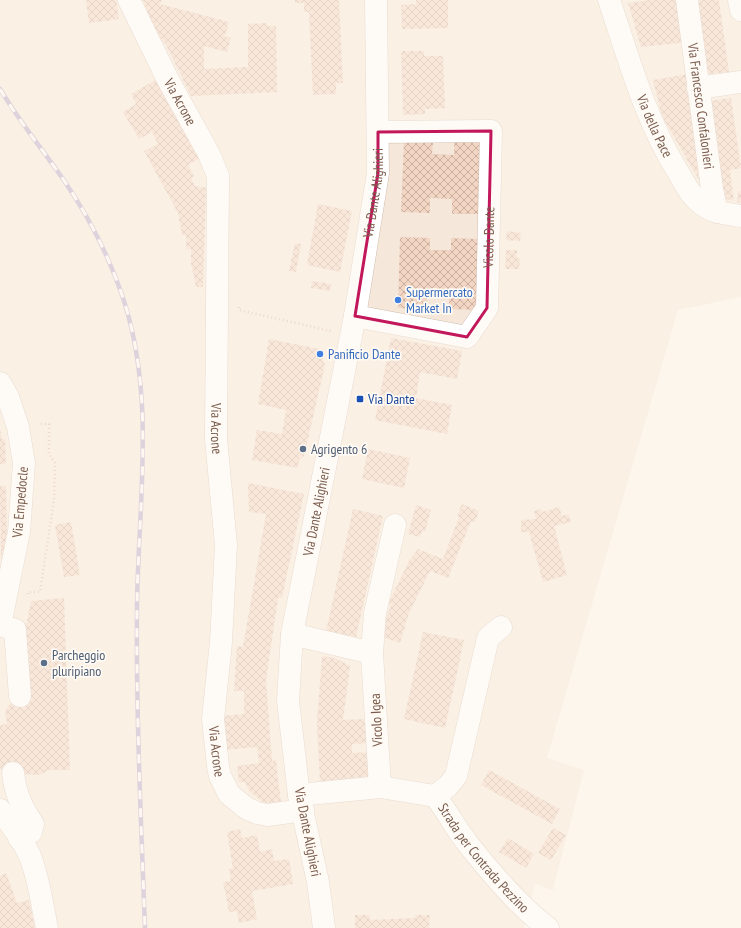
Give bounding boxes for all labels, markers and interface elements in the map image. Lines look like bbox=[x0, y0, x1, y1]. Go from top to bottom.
street label: Via Francesco Confalonieri bbox=[684, 41, 718, 170]
street label: Via Acrone bbox=[159, 74, 200, 129]
street label: Via della Pace bbox=[632, 91, 677, 161]
street label: Via Dante Alighieri bbox=[359, 148, 387, 240]
street label: Vicolo Dante bbox=[479, 206, 498, 269]
place label: Supermercato Market In bbox=[406, 283, 473, 317]
marker: Supermercato Market In bbox=[393, 295, 403, 305]
place label: Panificio Dante bbox=[328, 345, 401, 363]
marker: Panificio Dante bbox=[315, 349, 325, 359]
place label: Via Dante bbox=[367, 390, 415, 408]
marker: Via Dante bbox=[355, 394, 365, 404]
street label: Via Acrone bbox=[207, 402, 226, 455]
place label: Agrigento 6 bbox=[311, 440, 367, 458]
marker: Agrigento 6 bbox=[298, 444, 308, 454]
street label: Via Empedocle bbox=[8, 466, 32, 539]
street label: Via Dante Alighieri bbox=[298, 466, 334, 559]
place label: Parcheggio pluripiano bbox=[52, 646, 105, 680]
marker: Parcheggio pluripiano bbox=[39, 658, 49, 668]
street label: Vicolo Igea bbox=[366, 693, 386, 748]
street label: Via Acrone bbox=[205, 724, 229, 779]
street label: Via Dante Alighieri bbox=[290, 785, 325, 878]
street label: Strada per Contrada Pezzino bbox=[434, 800, 533, 917]

